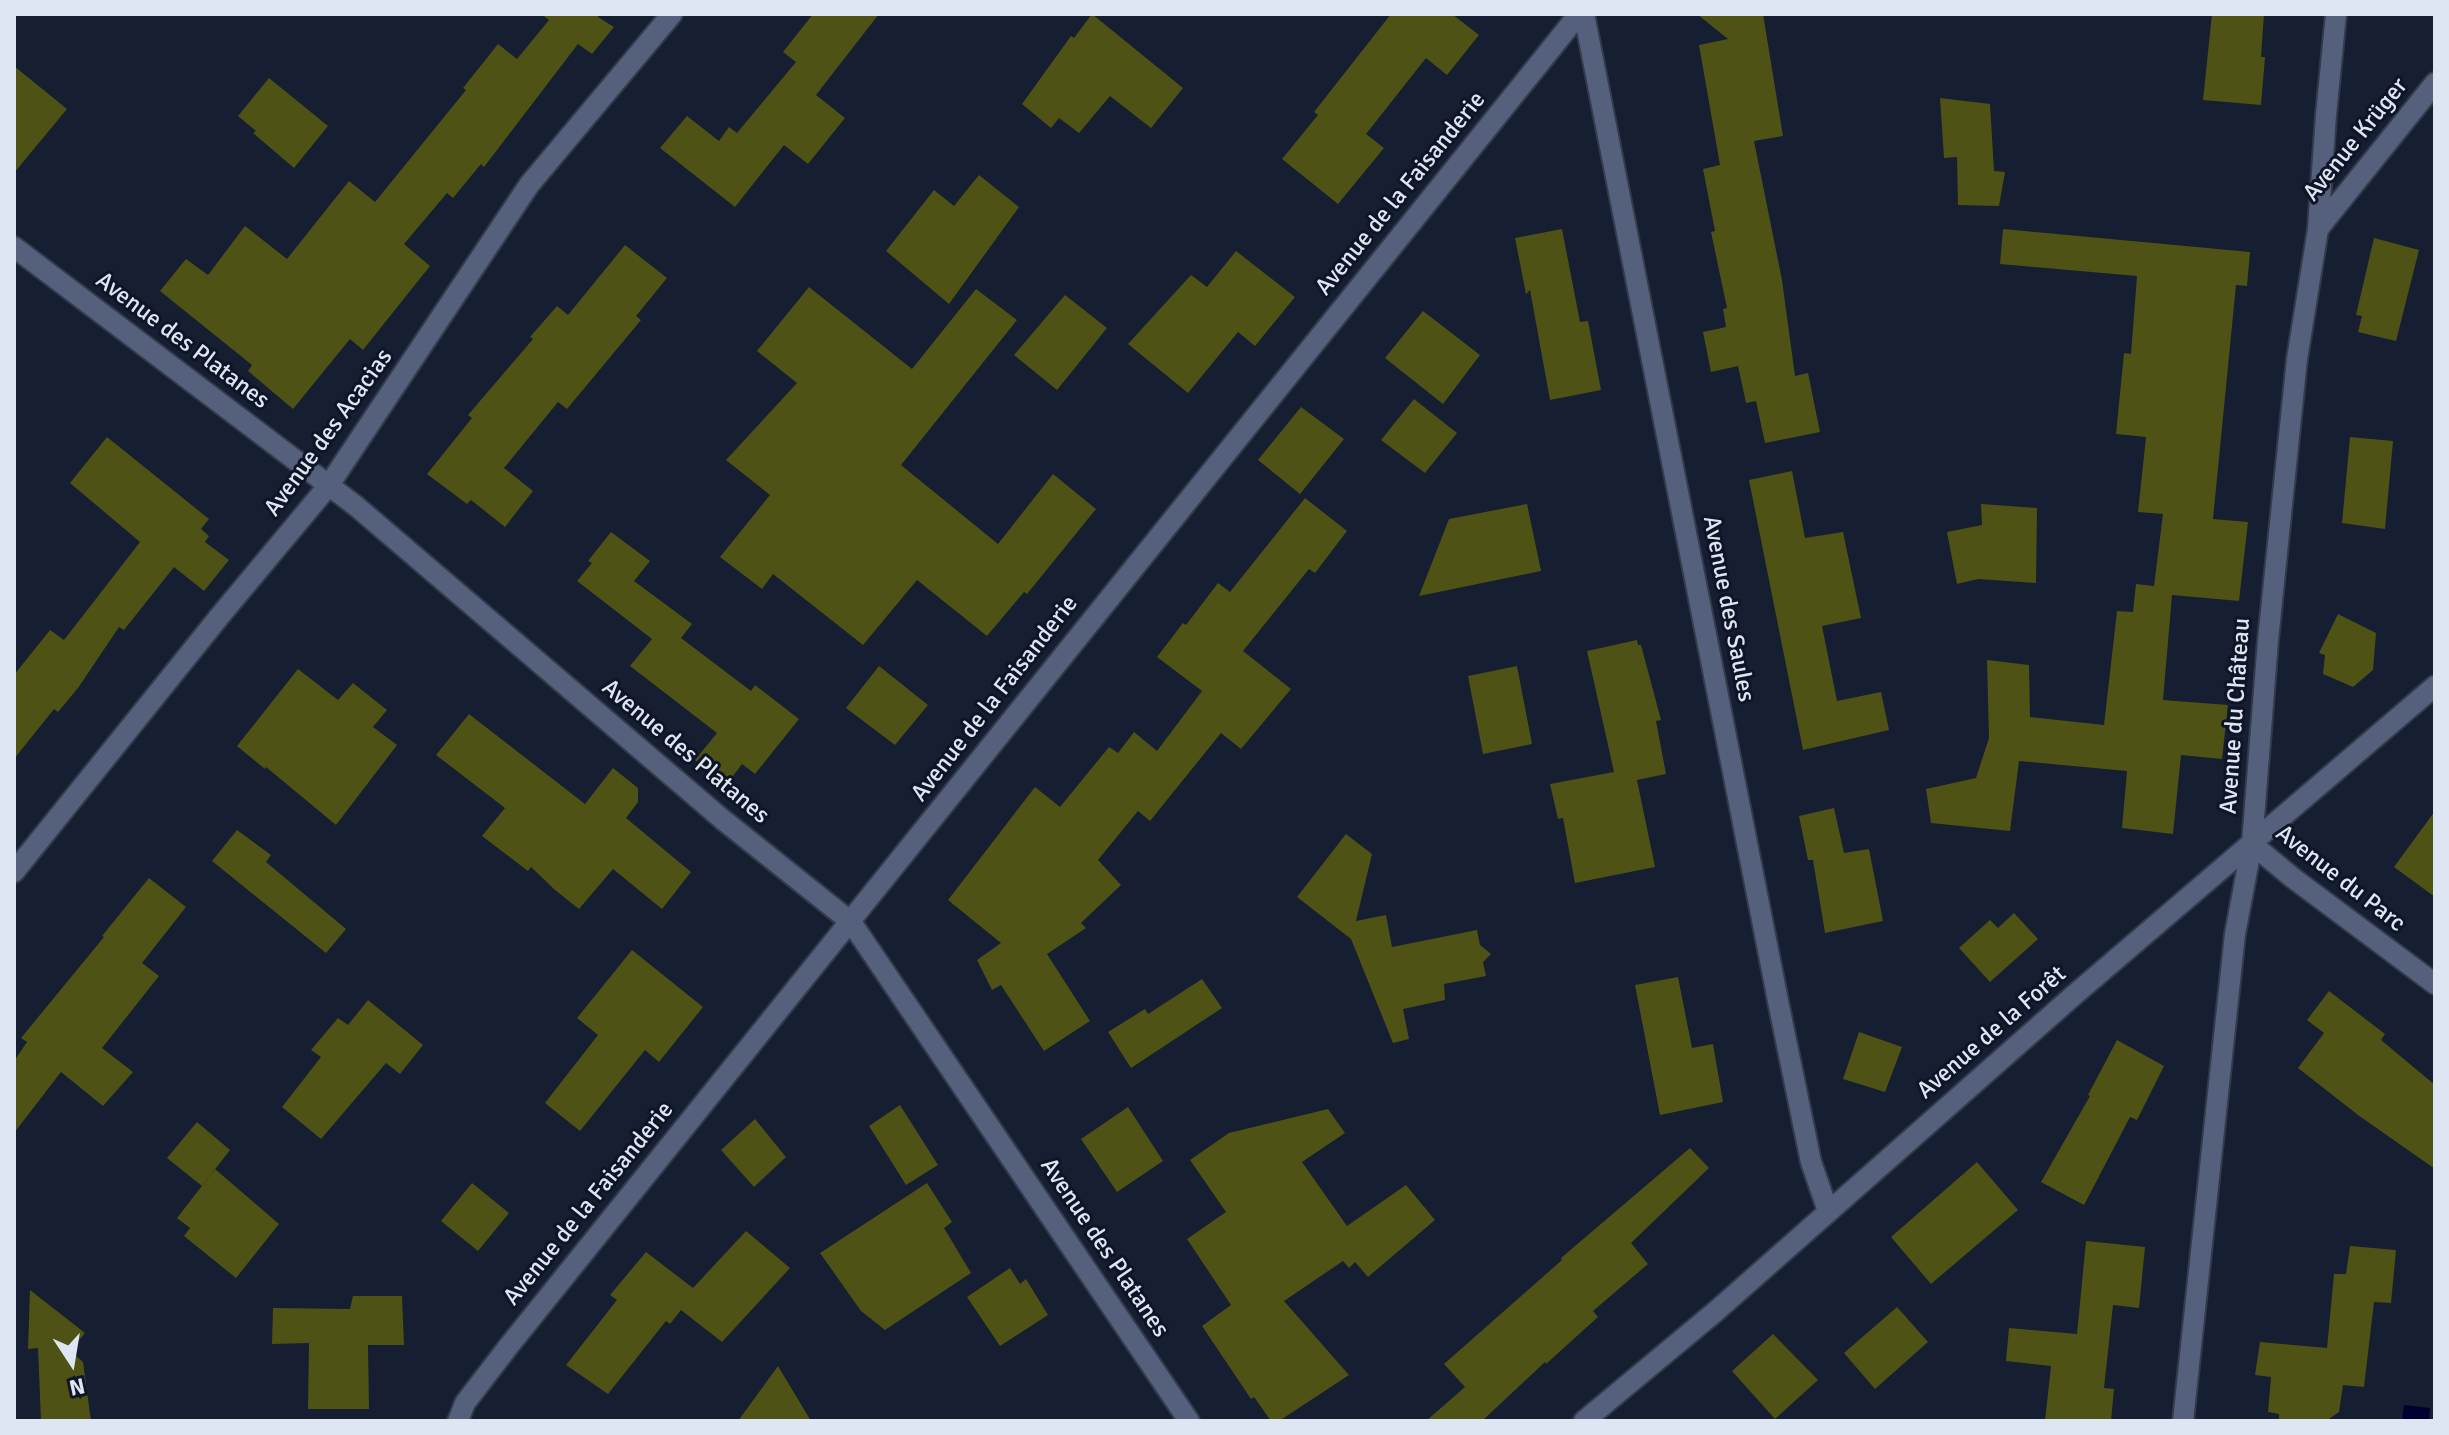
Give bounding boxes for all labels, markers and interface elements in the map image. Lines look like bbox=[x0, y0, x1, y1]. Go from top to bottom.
street label: Avenue Krüger bbox=[2298, 73, 2414, 207]
street label: Avenue de la Faisanderie bbox=[1310, 86, 1492, 302]
street label: Avenue des Platanes bbox=[90, 266, 274, 416]
street label: Avenue des Acacias bbox=[259, 344, 399, 522]
street label: Avenue des Saules bbox=[1696, 514, 1760, 704]
street label: Avenue de la Faisanderie bbox=[906, 590, 1084, 808]
street label: Avenue du Château bbox=[2215, 617, 2257, 815]
street label: Avenue des Platanes bbox=[595, 674, 775, 830]
street label: Avenue du Parc bbox=[2270, 819, 2410, 939]
street label: Avenue de la Forêt bbox=[1912, 960, 2072, 1106]
street label: Avenue de la Faisanderie bbox=[498, 1096, 680, 1312]
street label: Avenue des Platanes bbox=[1033, 1153, 1175, 1343]
north arrow bbox=[32, 1323, 112, 1403]
text: N bbox=[67, 1372, 87, 1402]

